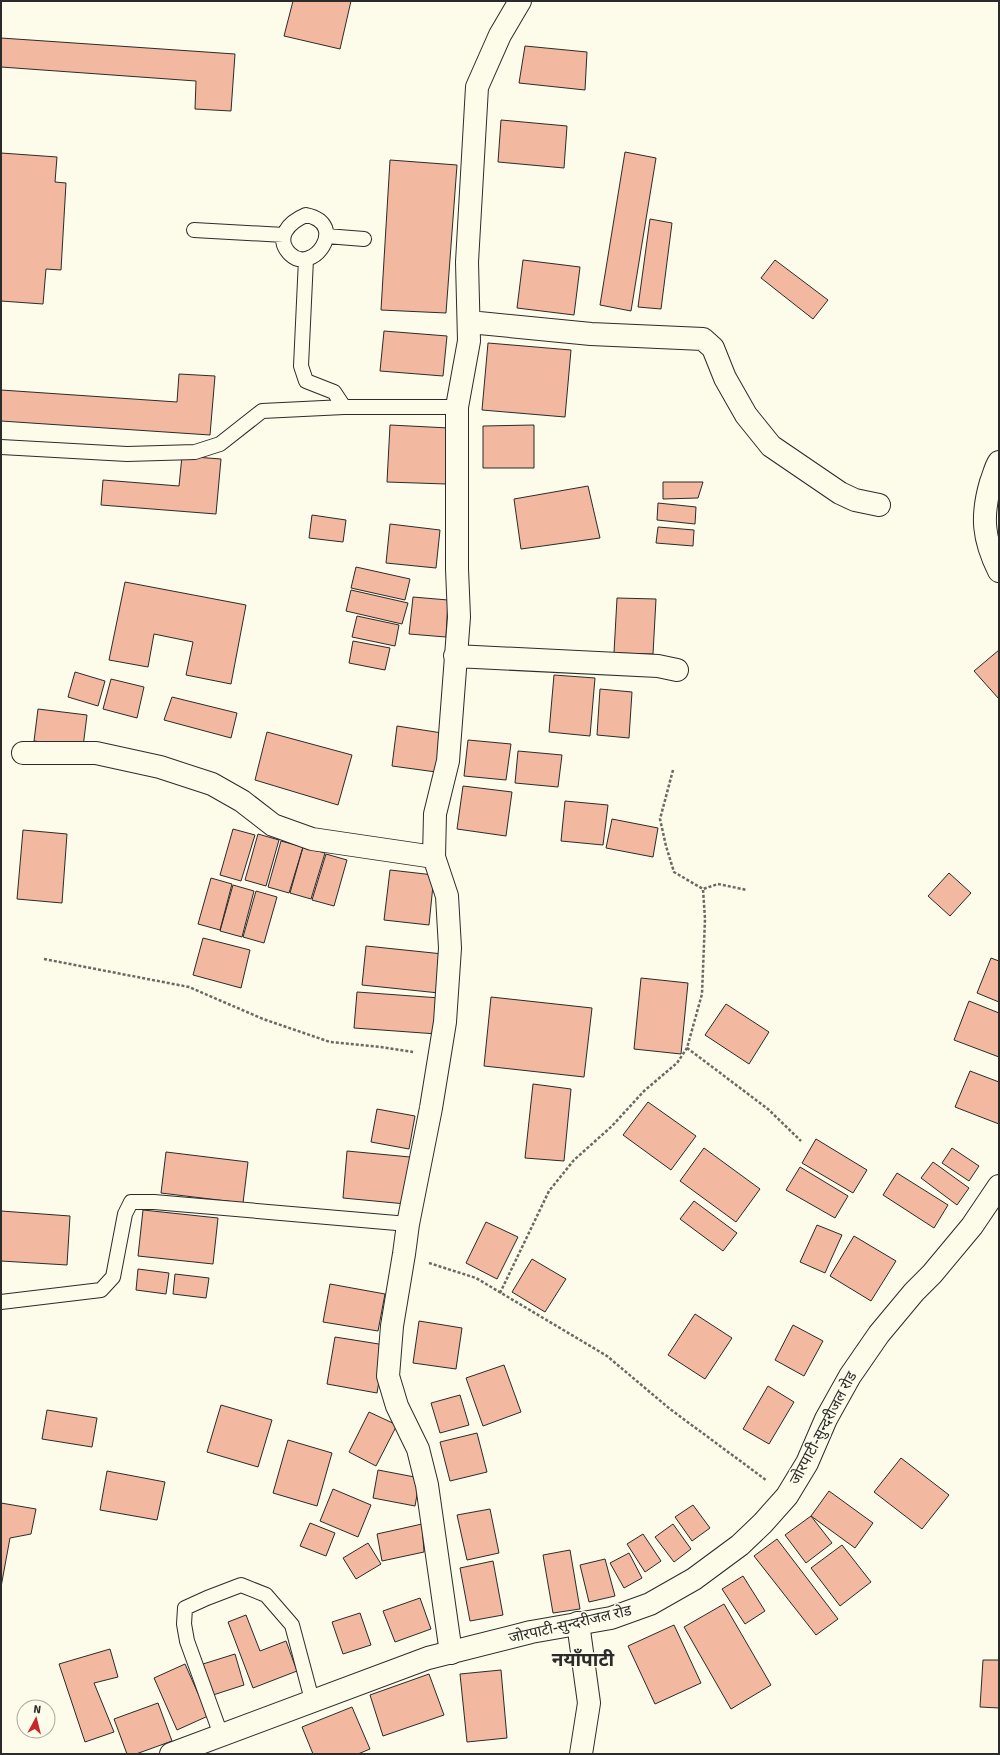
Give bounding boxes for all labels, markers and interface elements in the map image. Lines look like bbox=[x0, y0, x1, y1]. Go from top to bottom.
street label: जोरपाटी-सुन्दरीजल रोड bbox=[786, 1367, 862, 1488]
street label: जोरपाटी-सुन्दरीजल रोड bbox=[507, 1601, 634, 1648]
district label: नयाँपाटी bbox=[552, 1648, 615, 1672]
north arrow bbox=[16, 1699, 56, 1739]
text: N bbox=[33, 1703, 42, 1716]

